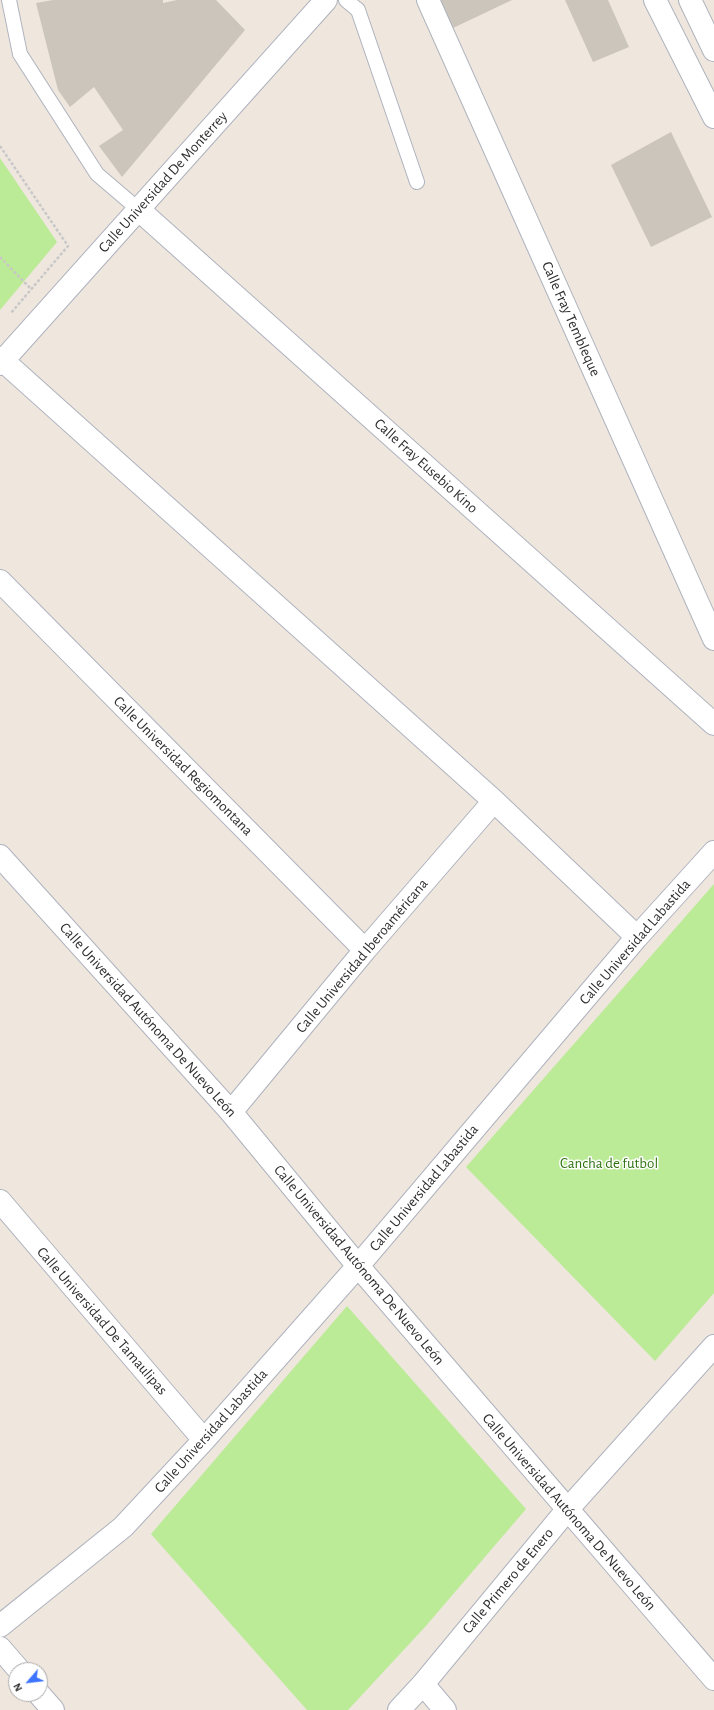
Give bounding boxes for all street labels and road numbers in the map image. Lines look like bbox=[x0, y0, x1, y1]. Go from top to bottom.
street label: Calle Universidad De Monterrey bbox=[95, 108, 231, 256]
street label: Calle Fray Tembleque bbox=[538, 259, 604, 379]
street label: Calle Fray Eusebio Kino bbox=[371, 415, 481, 517]
street label: Calle Universidad Regiomontana bbox=[110, 693, 256, 839]
street label: Calle Universidad Iberoaméricana bbox=[292, 875, 432, 1037]
street label: Calle Universidad Labastida bbox=[576, 876, 694, 1008]
street label: Calle Universidad Autónoma De Nuevo León bbox=[56, 919, 240, 1121]
street label: Calle Universidad Labastida bbox=[366, 1121, 482, 1255]
street label: Calle Universidad Autónoma De Nuevo León bbox=[270, 1161, 448, 1369]
street label: Calle Universidad De Tamaulipas bbox=[33, 1243, 171, 1399]
street label: Calle Universidad Labastida bbox=[151, 1365, 271, 1497]
street label: Calle Universidad Autónoma De Nuevo León bbox=[478, 1410, 660, 1614]
street label: Calle Primero de Enero bbox=[459, 1525, 557, 1637]

